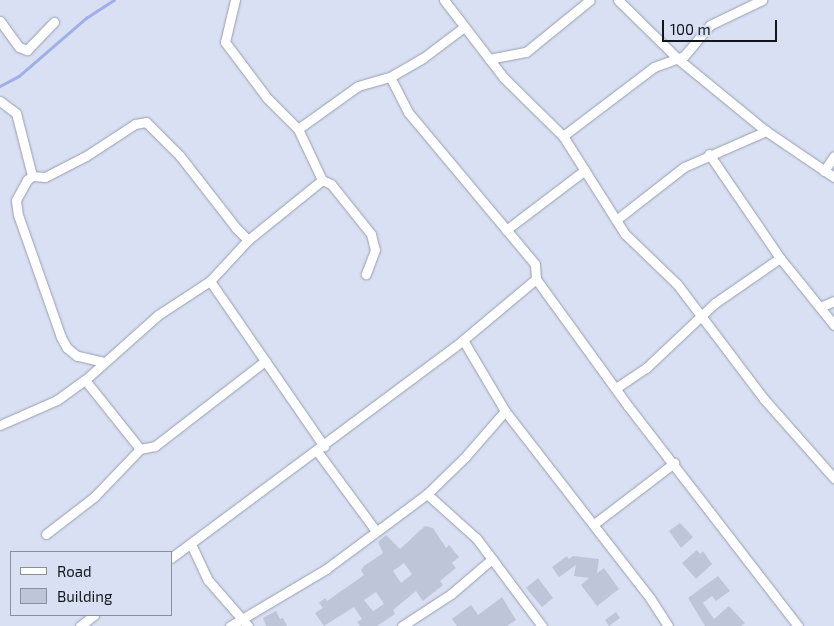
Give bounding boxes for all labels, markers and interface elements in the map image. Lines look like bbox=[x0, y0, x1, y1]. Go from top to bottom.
scale bar bbox=[664, 10, 779, 42]
text: 100 m bbox=[670, 20, 711, 38]
legend bbox=[10, 551, 172, 616]
text: Road bbox=[57, 562, 92, 580]
text: Building bbox=[57, 587, 112, 605]

